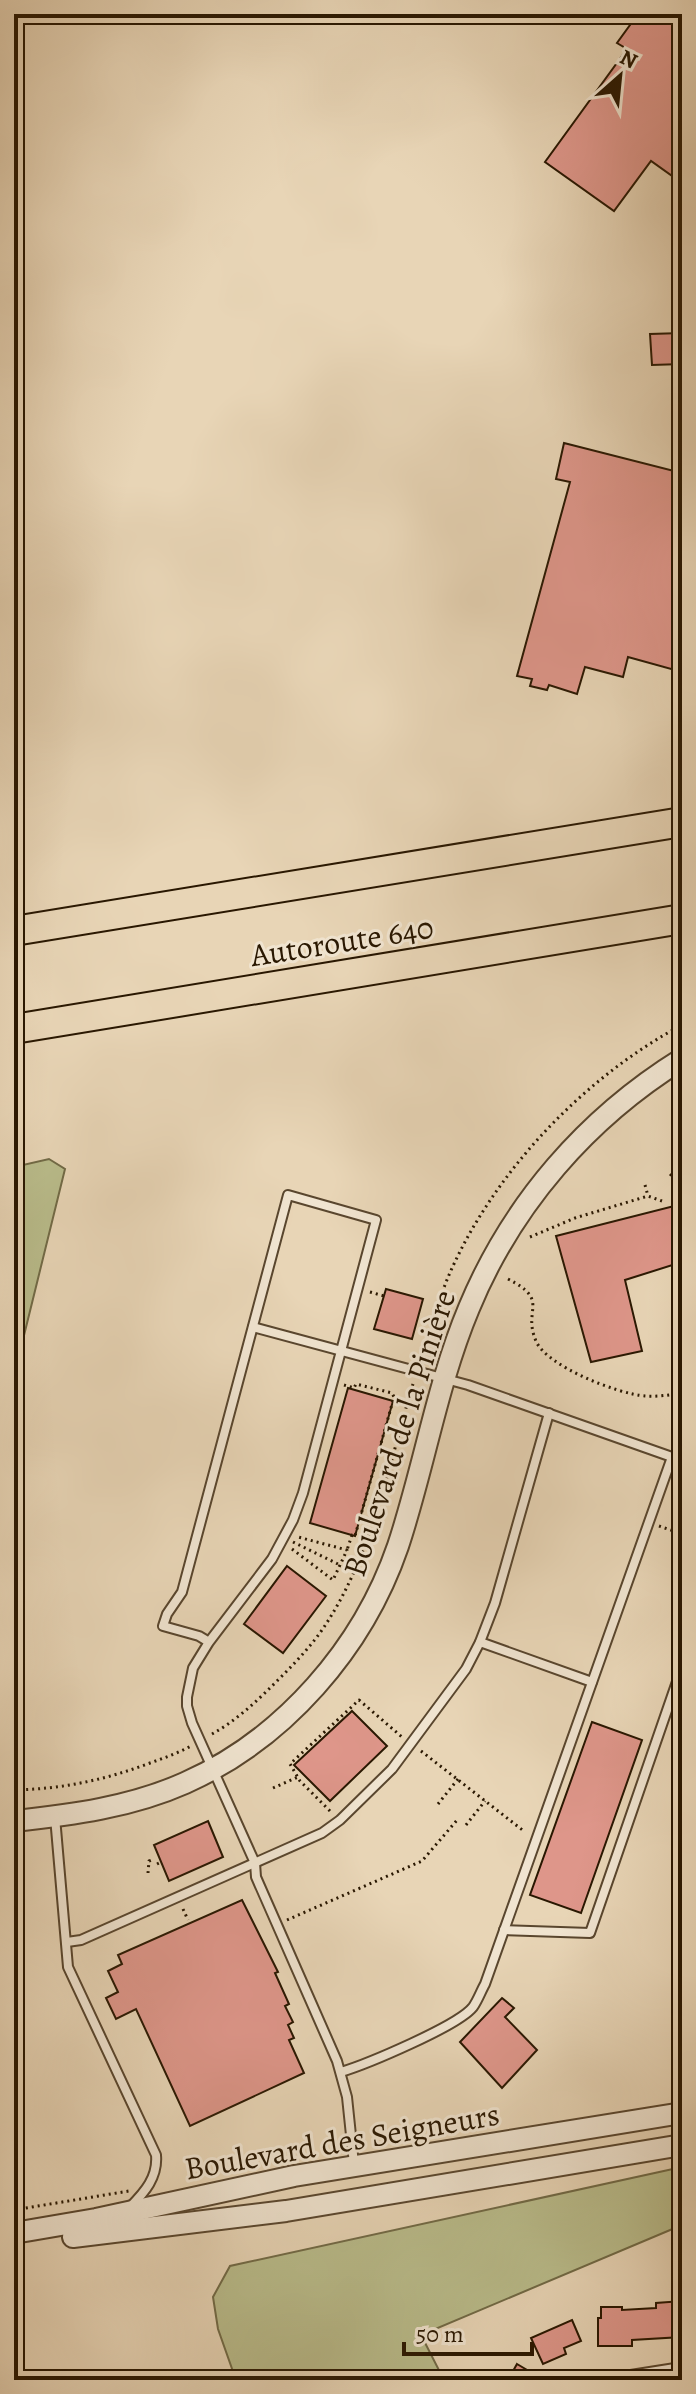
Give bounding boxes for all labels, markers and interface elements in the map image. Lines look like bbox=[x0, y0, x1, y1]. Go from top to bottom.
north arrow bbox=[580, 36, 660, 116]
text: N bbox=[615, 42, 643, 76]
street label: Autoroute 640 bbox=[246, 905, 437, 977]
street label: Boulevard de la Pinière bbox=[332, 1284, 466, 1582]
street label: Boulevard des Seigneurs bbox=[181, 2092, 503, 2190]
scale bar bbox=[404, 2306, 532, 2356]
text: 50 m bbox=[416, 2318, 464, 2350]

